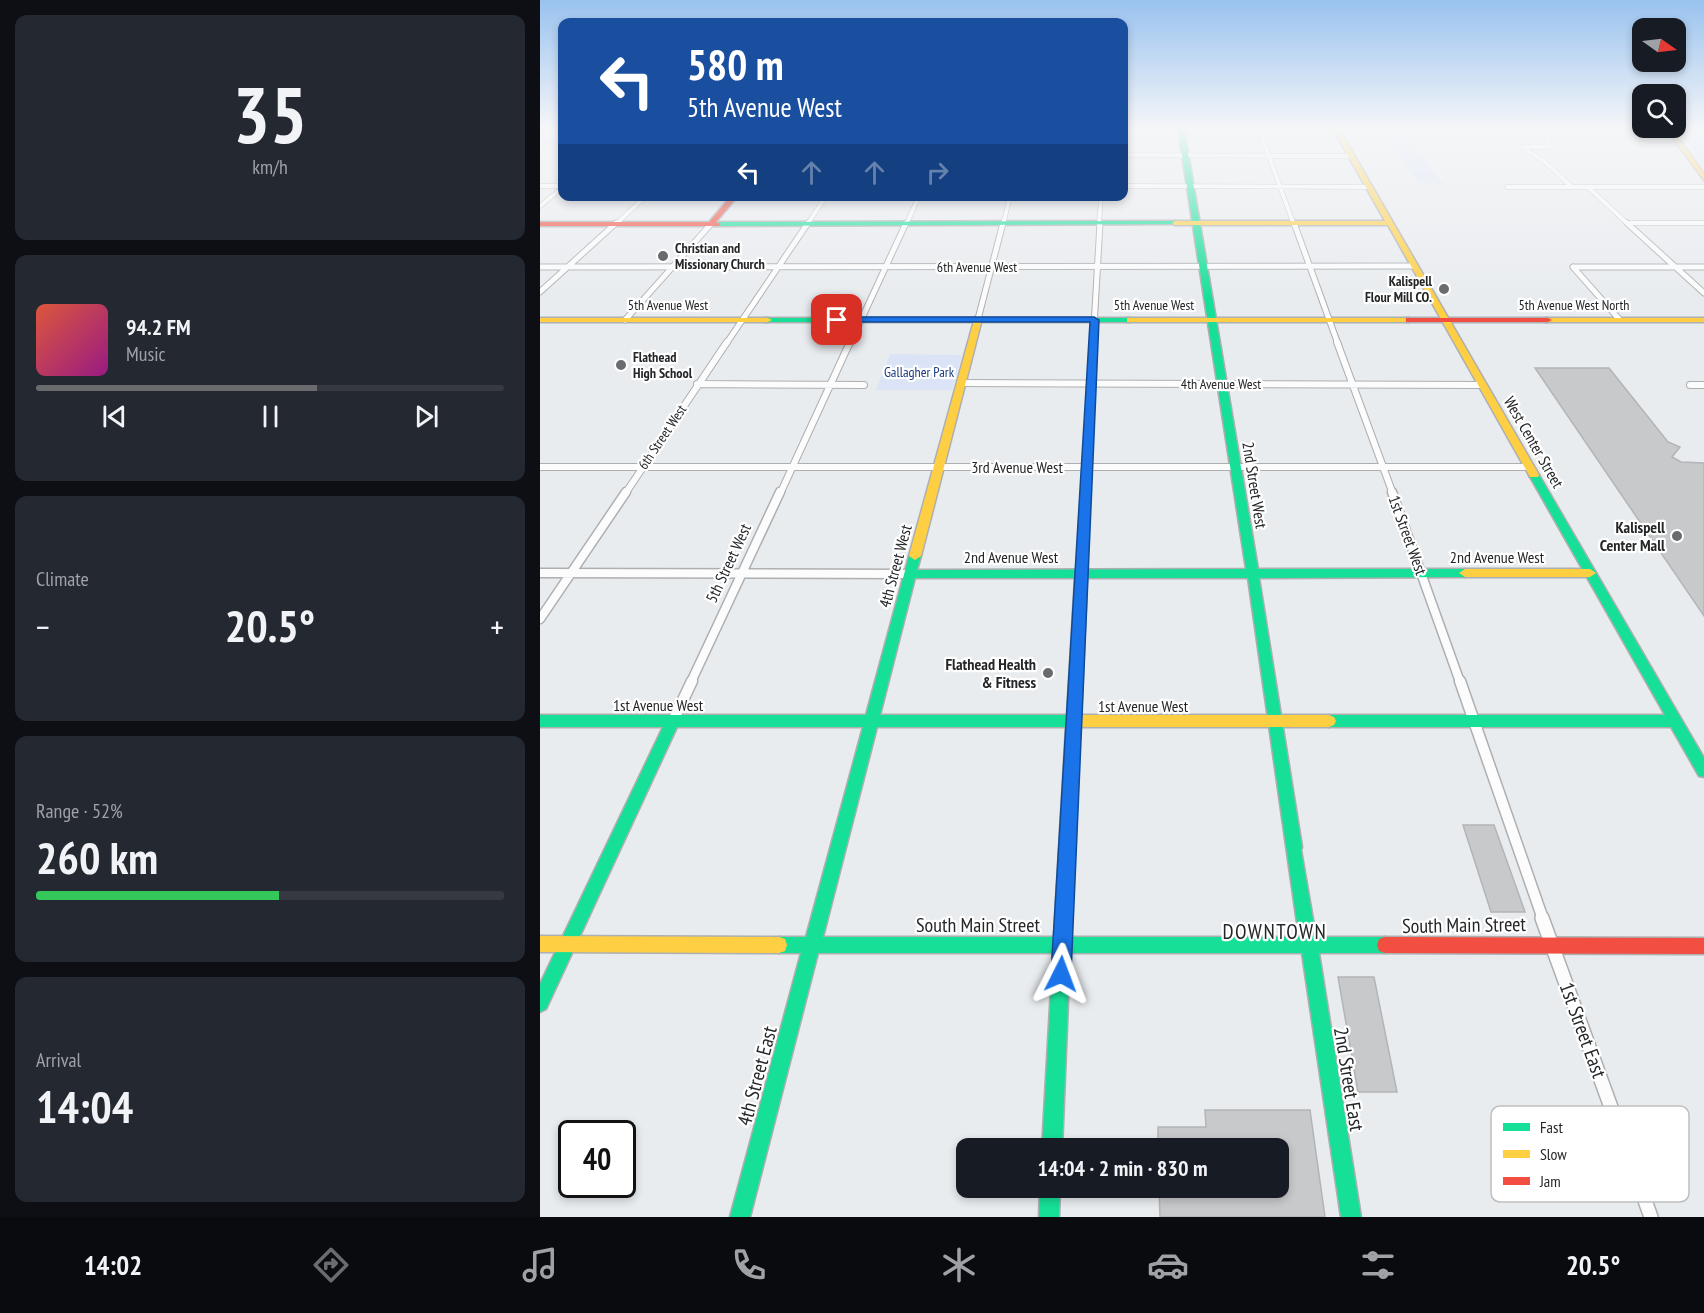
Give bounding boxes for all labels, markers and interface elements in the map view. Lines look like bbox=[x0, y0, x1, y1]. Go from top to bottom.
north arrow bbox=[1632, 18, 1686, 72]
map controls bbox=[1632, 18, 1686, 138]
text: 580 m bbox=[687, 37, 784, 92]
icon: left bbox=[588, 42, 666, 120]
text: 35 bbox=[233, 64, 307, 165]
button: search bbox=[1632, 84, 1686, 138]
text: 5th Avenue West bbox=[687, 90, 842, 124]
text: km/h bbox=[252, 154, 288, 180]
icon: left bbox=[732, 156, 765, 189]
icon: ahead bbox=[795, 156, 828, 189]
icon: ahead bbox=[858, 156, 891, 189]
icon: right bbox=[921, 156, 954, 189]
place label: Christian and Missionary Church bbox=[675, 239, 765, 273]
marker: Christian and Missionary Church bbox=[656, 249, 670, 263]
street label: 6th Avenue West bbox=[937, 258, 1017, 276]
place label: Kalispell Flour Mill CO. bbox=[1365, 272, 1433, 306]
marker: Kalispell Flour Mill CO. bbox=[1437, 282, 1451, 296]
pin bbox=[811, 294, 862, 345]
street label: 5th Avenue West bbox=[628, 296, 708, 314]
street label: 5th Avenue West bbox=[1114, 296, 1194, 314]
street label: 5th Avenue West North bbox=[1518, 296, 1630, 314]
icon: arrive bbox=[820, 303, 853, 336]
text: 94.2 FM bbox=[126, 313, 191, 341]
text: Music bbox=[126, 341, 166, 367]
place label: Flathead High School bbox=[633, 348, 693, 382]
marker: Flathead High School bbox=[614, 358, 628, 372]
park label: Gallagher Park bbox=[884, 363, 955, 381]
street label: 4th Avenue West bbox=[1181, 375, 1261, 393]
street label: West Center Street bbox=[1500, 393, 1569, 492]
icon: previous bbox=[98, 400, 131, 433]
icon: pause bbox=[254, 400, 287, 433]
icon: next bbox=[410, 400, 443, 433]
street label: 6th Street West bbox=[634, 401, 690, 473]
street label: 2nd Street West bbox=[1238, 440, 1272, 530]
street label: 3rd Avenue West bbox=[971, 457, 1063, 477]
street label: 1st Street West bbox=[1384, 492, 1432, 578]
place label: Kalispell Center Mall bbox=[1600, 517, 1665, 555]
street label: 5th Street West bbox=[701, 520, 755, 606]
street label: 4th Street West bbox=[874, 522, 916, 610]
marker: Kalispell Center Mall bbox=[1670, 529, 1684, 543]
street label: 2nd Avenue West bbox=[964, 547, 1059, 567]
street label: 2nd Avenue West bbox=[1450, 547, 1545, 567]
text: Climate bbox=[36, 566, 89, 592]
text: 20.5° bbox=[225, 596, 315, 654]
text: − bbox=[36, 605, 50, 648]
text: + bbox=[490, 605, 504, 648]
place label: Flathead Health & Fitness bbox=[945, 654, 1036, 692]
marker: Flathead Health & Fitness bbox=[1041, 666, 1055, 680]
street label: 1st Avenue West bbox=[613, 695, 704, 715]
street label: 1st Avenue West bbox=[1098, 696, 1189, 716]
text: Range · 52% bbox=[36, 798, 123, 824]
text: 260 km bbox=[36, 828, 158, 886]
street label: South Main Street bbox=[1402, 911, 1527, 939]
street label: South Main Street bbox=[916, 912, 1040, 938]
district label: DOWNTOWN bbox=[1223, 918, 1327, 945]
position arrow bbox=[1029, 942, 1093, 1006]
street label: 1st Street East bbox=[1554, 979, 1612, 1082]
street label: 4th Street East bbox=[731, 1023, 783, 1129]
street label: 2nd Street East bbox=[1328, 1025, 1370, 1133]
text: Arrival bbox=[36, 1047, 81, 1073]
text: 14:04 bbox=[36, 1077, 133, 1135]
legend bbox=[1491, 1106, 1689, 1202]
text: Fast bbox=[1540, 1117, 1563, 1137]
speed limit sign: 40 bbox=[558, 1120, 636, 1198]
text: Slow bbox=[1540, 1144, 1567, 1164]
text: 14:04 · 2 min · 830 m bbox=[1037, 1154, 1208, 1182]
text: Jam bbox=[1539, 1171, 1561, 1191]
icon: directions bbox=[310, 1244, 352, 1286]
icon: music bbox=[519, 1244, 561, 1286]
icon: phone bbox=[728, 1244, 770, 1286]
icon: climate bbox=[938, 1244, 980, 1286]
icon: car bbox=[1147, 1244, 1189, 1286]
icon: filters bbox=[1357, 1244, 1399, 1286]
text: 14:02 bbox=[84, 1248, 142, 1282]
text: 20.5° bbox=[1566, 1248, 1620, 1282]

